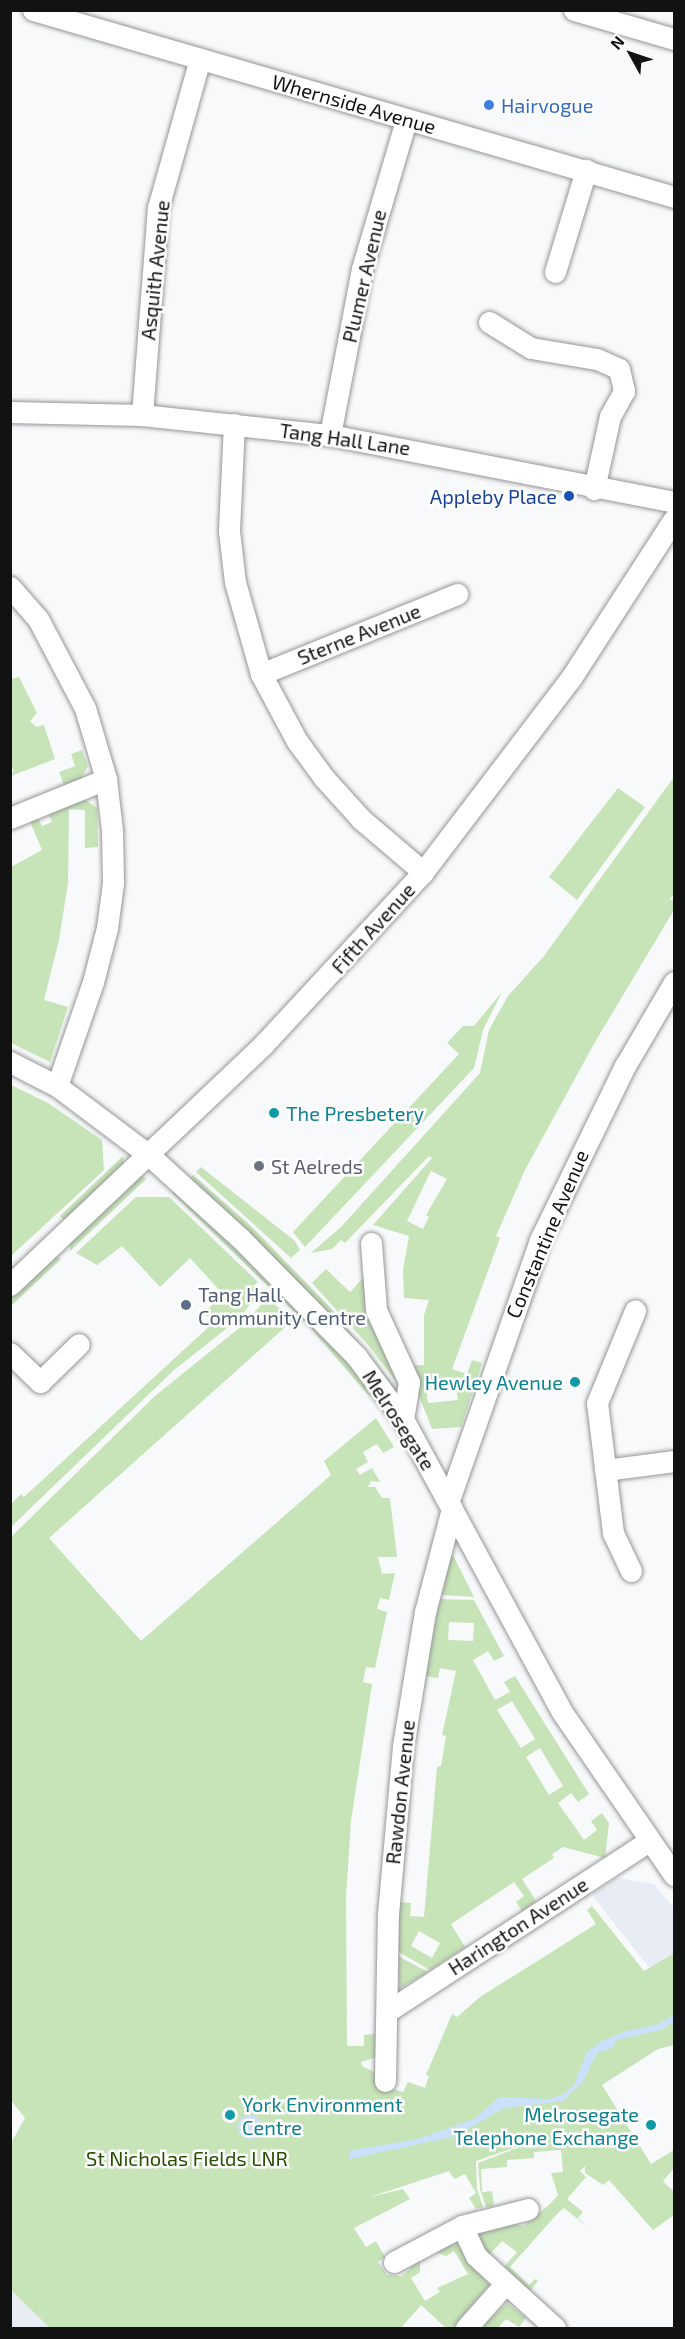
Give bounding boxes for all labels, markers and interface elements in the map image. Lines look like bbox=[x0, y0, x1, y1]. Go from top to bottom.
north arrow bbox=[601, 24, 661, 84]
text: N bbox=[606, 32, 628, 53]
street label: Whernside Avenue bbox=[269, 69, 439, 139]
place label: Hairvogue bbox=[501, 93, 593, 117]
marker: Hairvogue bbox=[482, 98, 496, 112]
street label: Asquith Avenue bbox=[136, 199, 174, 341]
street label: Plumer Avenue bbox=[337, 207, 391, 345]
street label: Tang Hall Lane bbox=[278, 418, 412, 460]
place label: Appleby Place bbox=[429, 484, 557, 508]
marker: Appleby Place bbox=[562, 489, 576, 503]
street label: Sterne Avenue bbox=[294, 598, 424, 670]
street label: Fifth Avenue bbox=[326, 878, 420, 978]
place label: The Presbetery bbox=[286, 1101, 424, 1125]
marker: The Presbetery bbox=[267, 1106, 281, 1120]
street label: Constantine Avenue bbox=[501, 1146, 593, 1322]
place label: St Aelreds bbox=[271, 1154, 363, 1178]
marker: St Aelreds bbox=[252, 1159, 266, 1173]
place label: Tang Hall Community Centre bbox=[198, 1282, 366, 1329]
marker: Tang Hall Community Centre bbox=[179, 1298, 193, 1312]
street label: Melrosegate bbox=[358, 1365, 440, 1475]
place label: Hewley Avenue bbox=[424, 1370, 563, 1394]
marker: Hewley Avenue bbox=[568, 1375, 582, 1389]
street label: Rawdon Avenue bbox=[380, 1718, 420, 1866]
street label: Harington Avenue bbox=[443, 1872, 593, 1980]
place label: York Environment Centre bbox=[242, 2092, 403, 2139]
place label: Melrosegate Telephone Exchange bbox=[453, 2102, 639, 2149]
marker: York Environment Centre bbox=[223, 2108, 237, 2122]
marker: Melrosegate Telephone Exchange bbox=[644, 2118, 658, 2132]
park label: St Nicholas Fields LNR bbox=[86, 2146, 288, 2170]

